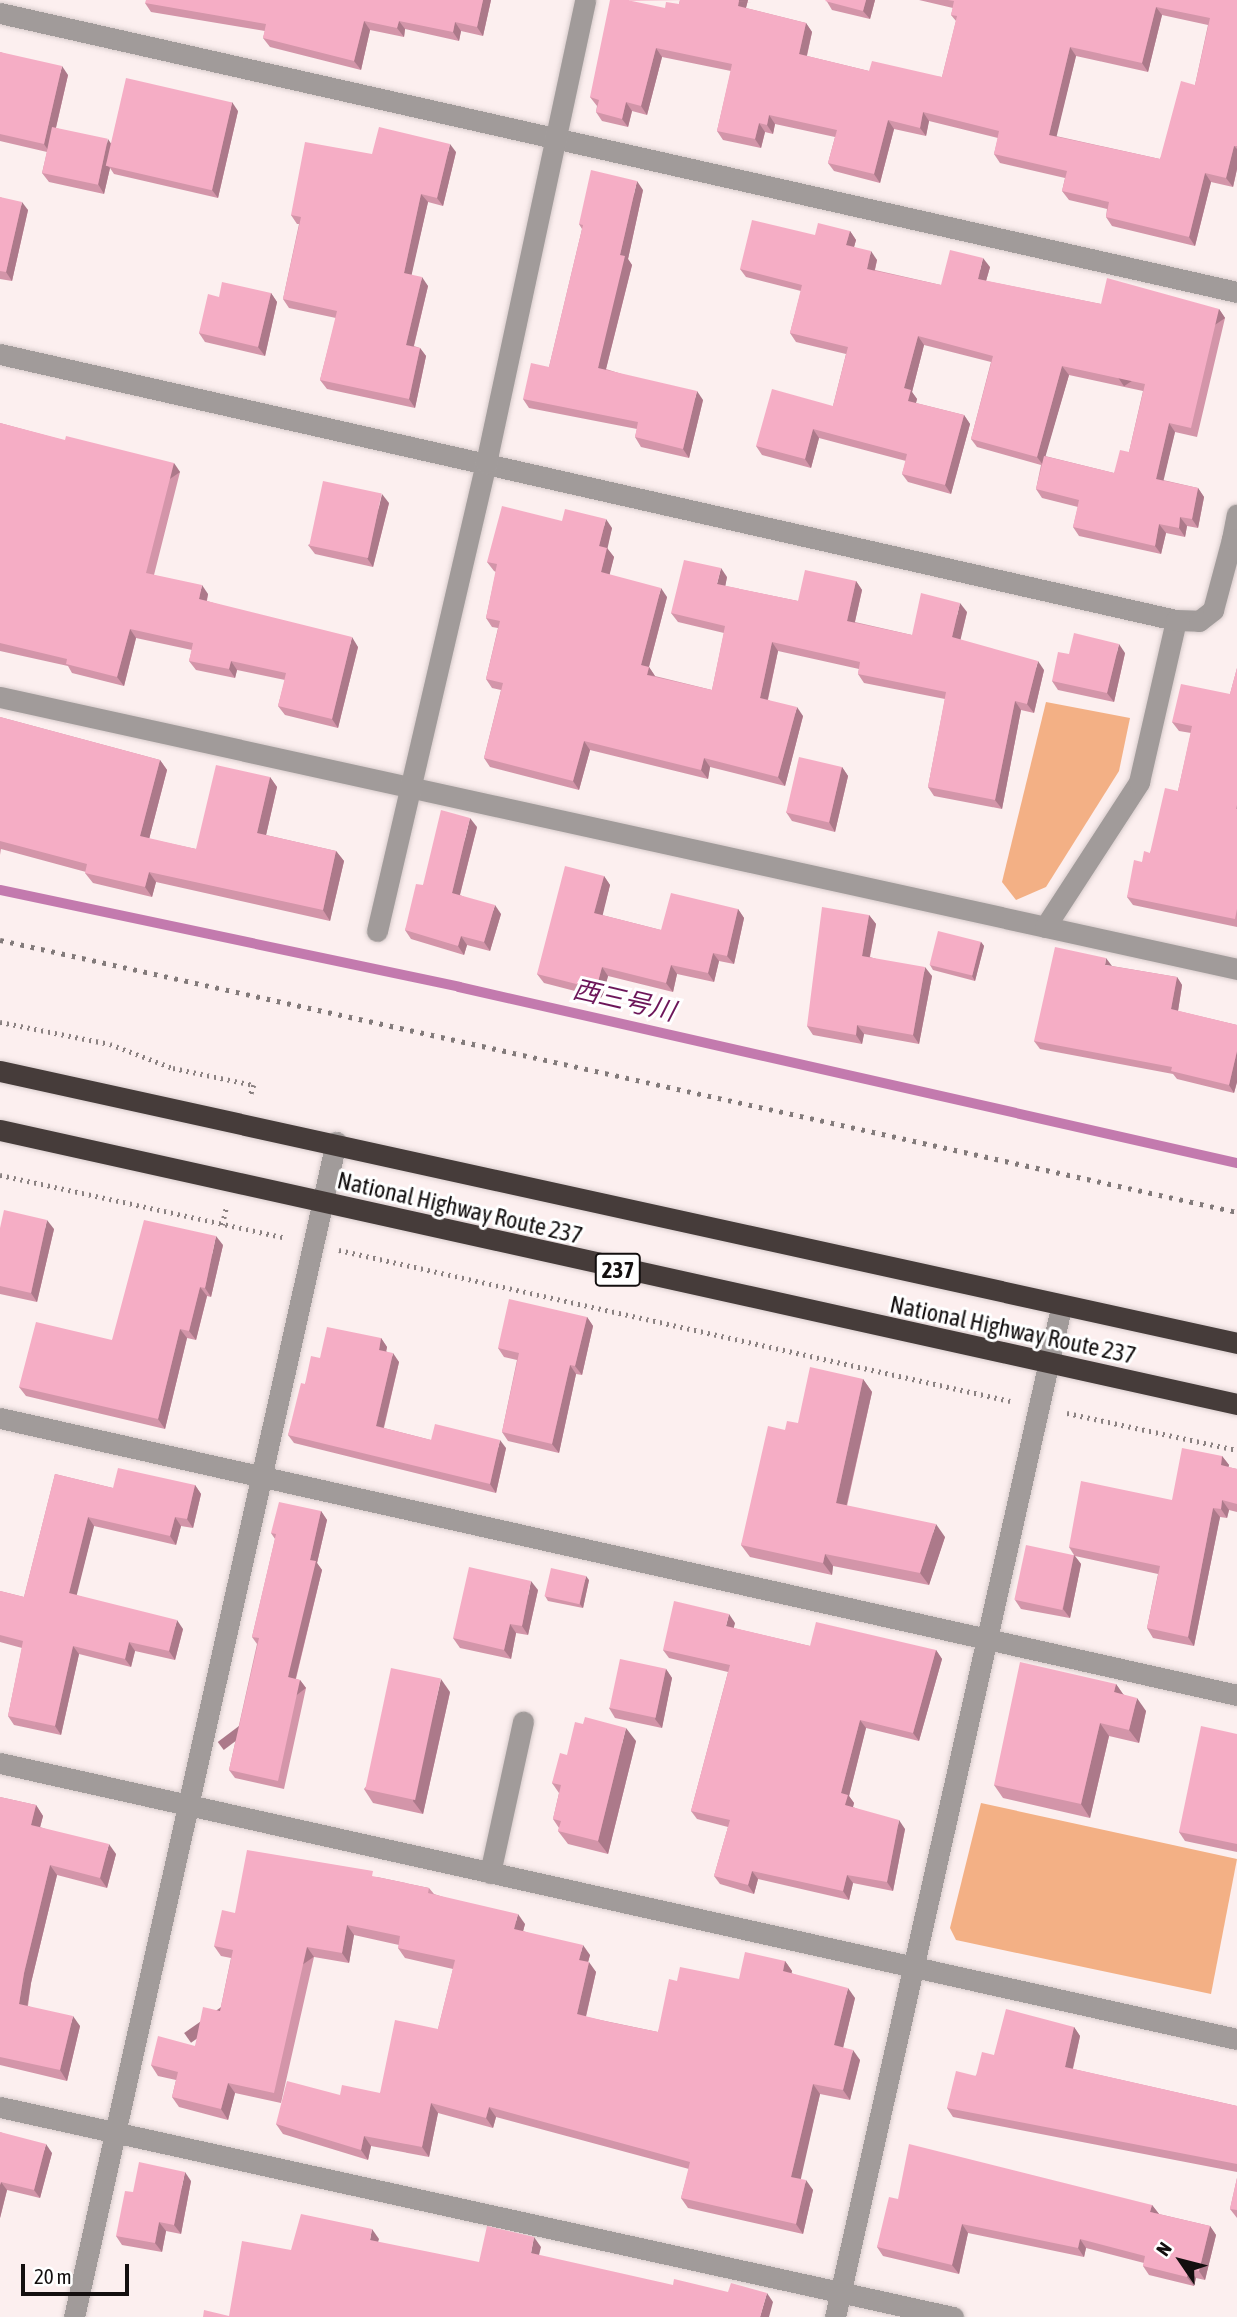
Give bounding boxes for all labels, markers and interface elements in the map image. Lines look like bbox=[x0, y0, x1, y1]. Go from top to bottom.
water label: 西三号川 bbox=[570, 974, 678, 1028]
street label: National Highway Route 237 bbox=[335, 1166, 585, 1250]
road number: 237 bbox=[594, 1250, 642, 1289]
street label: National Highway Route 237 bbox=[887, 1290, 1139, 1370]
north arrow bbox=[1146, 2226, 1216, 2296]
text: N bbox=[1152, 2238, 1176, 2260]
scale bar bbox=[24, 2250, 133, 2294]
text: 20 m bbox=[34, 2264, 72, 2288]

